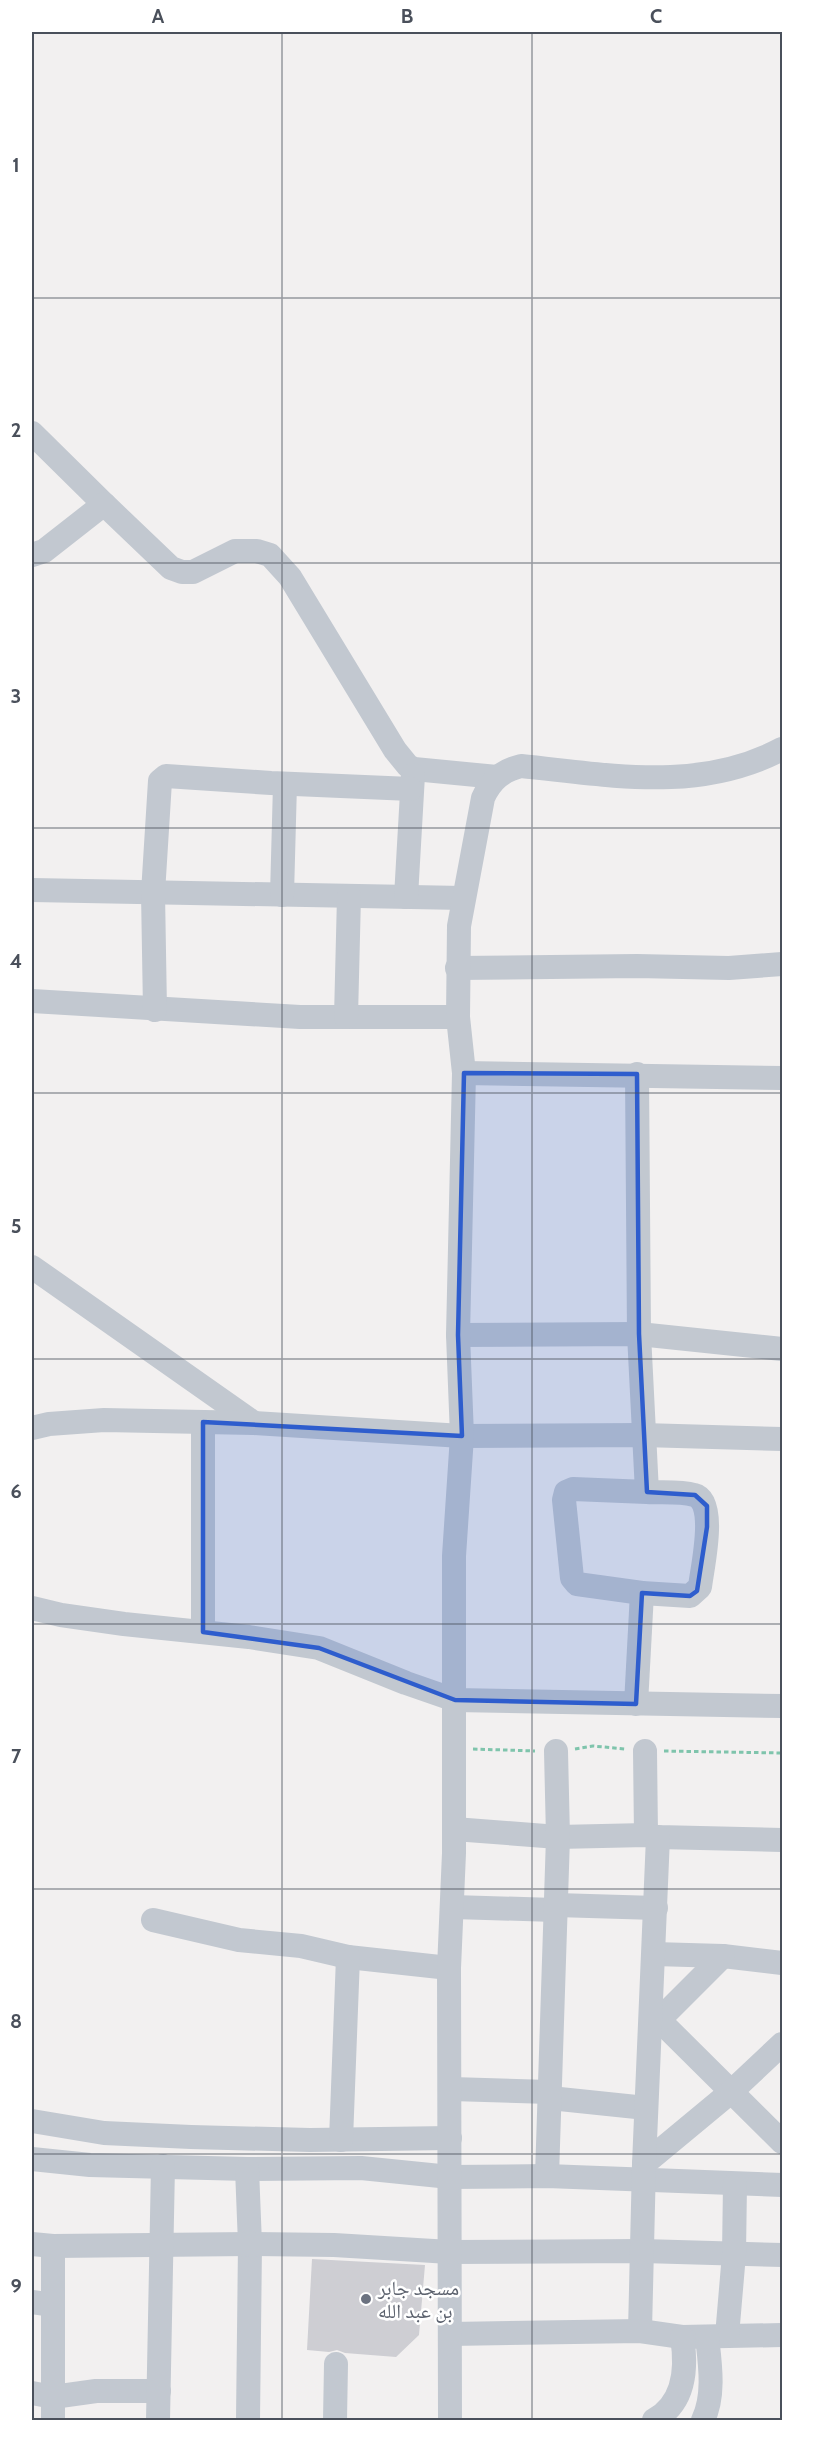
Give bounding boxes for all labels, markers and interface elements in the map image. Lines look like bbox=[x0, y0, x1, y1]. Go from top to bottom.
text: A bbox=[152, 4, 165, 28]
text: B bbox=[401, 4, 413, 28]
text: C bbox=[650, 4, 662, 28]
text: 1 bbox=[12, 153, 20, 177]
text: 2 bbox=[11, 418, 21, 442]
text: 3 bbox=[11, 684, 21, 708]
text: 4 bbox=[10, 949, 22, 973]
text: 5 bbox=[11, 1214, 21, 1238]
text: 6 bbox=[10, 1479, 22, 1503]
text: 7 bbox=[11, 1744, 22, 1768]
text: 8 bbox=[10, 2009, 22, 2033]
text: 9 bbox=[10, 2274, 22, 2298]
place label: مسجد جابر بن عبد الله bbox=[377, 2276, 459, 2323]
marker: مسجد جابر بن عبد الله bbox=[359, 2292, 373, 2306]

